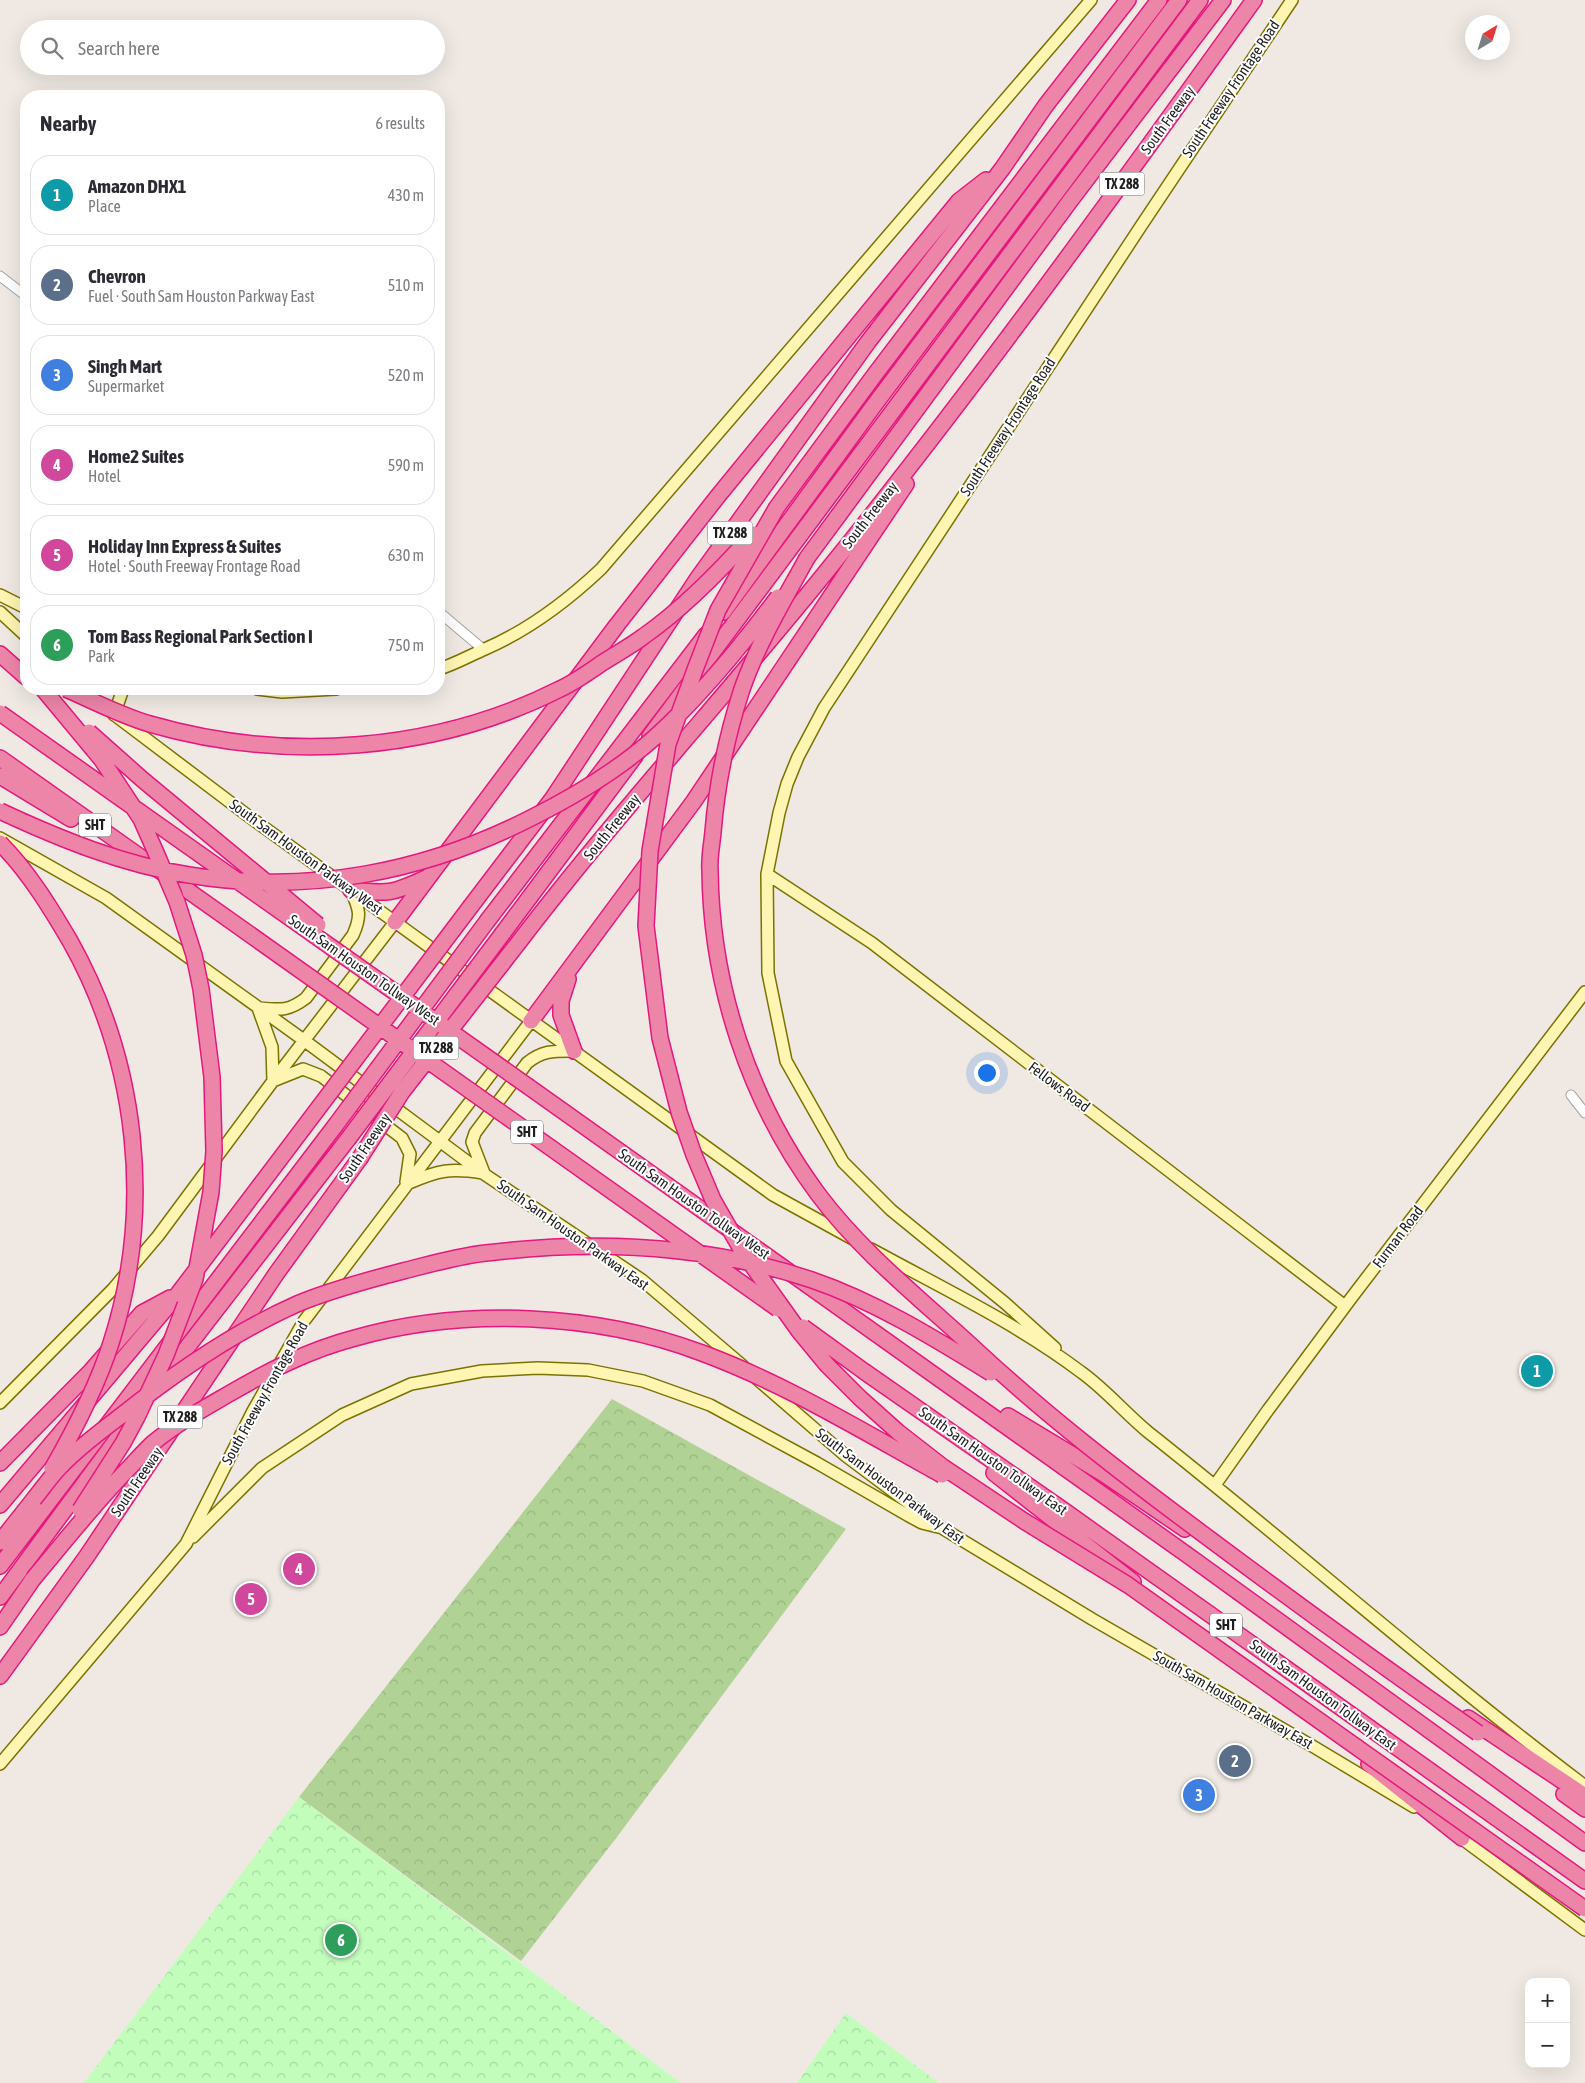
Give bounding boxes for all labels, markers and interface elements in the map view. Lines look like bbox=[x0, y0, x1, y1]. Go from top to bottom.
north arrow bbox=[1465, 15, 1510, 60]
street label: South Freeway Frontage Road bbox=[1178, 17, 1283, 160]
search box bbox=[20, 20, 445, 75]
icon: search bbox=[38, 34, 66, 62]
text: Search here bbox=[78, 37, 160, 59]
street label: South Freeway bbox=[1137, 82, 1198, 157]
text: Nearby bbox=[40, 111, 96, 135]
text: 6 results bbox=[375, 114, 425, 132]
road number: TX 288 bbox=[1100, 172, 1144, 195]
text: Amazon DHX1 bbox=[88, 175, 186, 197]
text: 1 bbox=[53, 186, 61, 204]
text: 430 m bbox=[388, 186, 424, 204]
text: Place bbox=[88, 197, 121, 215]
text: Chevron bbox=[88, 265, 146, 287]
text: 2 bbox=[53, 276, 61, 294]
text: 510 m bbox=[388, 276, 424, 294]
text: Fuel · South Sam Houston Parkway East bbox=[88, 287, 315, 305]
street label: South Freeway Frontage Road bbox=[957, 354, 1059, 499]
text: Singh Mart bbox=[88, 355, 162, 377]
text: 3 bbox=[53, 366, 61, 384]
text: 520 m bbox=[388, 366, 424, 384]
text: Supermarket bbox=[88, 377, 164, 395]
text: Home2 Suites bbox=[88, 445, 184, 467]
text: 4 bbox=[53, 456, 61, 474]
text: 590 m bbox=[388, 456, 424, 474]
text: Hotel bbox=[88, 467, 121, 485]
street label: South Freeway bbox=[838, 478, 901, 551]
road number: TX 288 bbox=[708, 522, 752, 544]
text: Holiday Inn Express & Suites bbox=[88, 535, 281, 557]
text: 5 bbox=[53, 546, 61, 564]
text: 630 m bbox=[388, 546, 424, 564]
text: Hotel · South Freeway Frontage Road bbox=[88, 557, 301, 575]
text: Tom Bass Regional Park Section I bbox=[88, 625, 313, 647]
text: 6 bbox=[53, 636, 61, 654]
text: 750 m bbox=[388, 636, 424, 654]
text: Park bbox=[88, 647, 115, 665]
street label: South Freeway bbox=[580, 790, 643, 863]
street label: South Sam Houston Parkway West bbox=[226, 795, 386, 918]
road number: SHT bbox=[79, 814, 111, 836]
street label: South Sam Houston Tollway West bbox=[285, 911, 443, 1028]
road number: TX 288 bbox=[414, 1036, 458, 1060]
street label: Fellows Road bbox=[1025, 1058, 1093, 1115]
your location bbox=[974, 1060, 1000, 1086]
street label: South Freeway bbox=[335, 1110, 394, 1186]
road number: SHT bbox=[511, 1120, 543, 1144]
street label: South Sam Houston Tollway West bbox=[615, 1145, 773, 1262]
street label: South Sam Houston Parkway East bbox=[494, 1176, 652, 1294]
street label: Furman Road bbox=[1369, 1202, 1426, 1271]
street label: South Freeway Frontage Road bbox=[218, 1318, 311, 1467]
pin: 1 bbox=[1521, 1352, 1553, 1390]
street label: South Sam Houston Tollway East bbox=[916, 1403, 1071, 1518]
road number: TX 288 bbox=[158, 1405, 202, 1428]
street label: South Sam Houston Parkway East bbox=[813, 1424, 968, 1547]
street label: South Freeway bbox=[107, 1444, 166, 1520]
pin: 4 bbox=[283, 1550, 315, 1588]
pin: 5 bbox=[235, 1580, 267, 1618]
road number: SHT bbox=[1210, 1614, 1242, 1636]
street label: South Sam Houston Tollway East bbox=[1247, 1636, 1400, 1753]
street label: South Sam Houston Parkway East bbox=[1151, 1647, 1316, 1752]
pin: 2 bbox=[1219, 1742, 1251, 1780]
pin: 3 bbox=[1183, 1776, 1215, 1814]
pin: 6 bbox=[325, 1921, 357, 1959]
map controls bbox=[1525, 1978, 1570, 2068]
button: + bbox=[1525, 1978, 1570, 2023]
button: − bbox=[1525, 2023, 1570, 2068]

